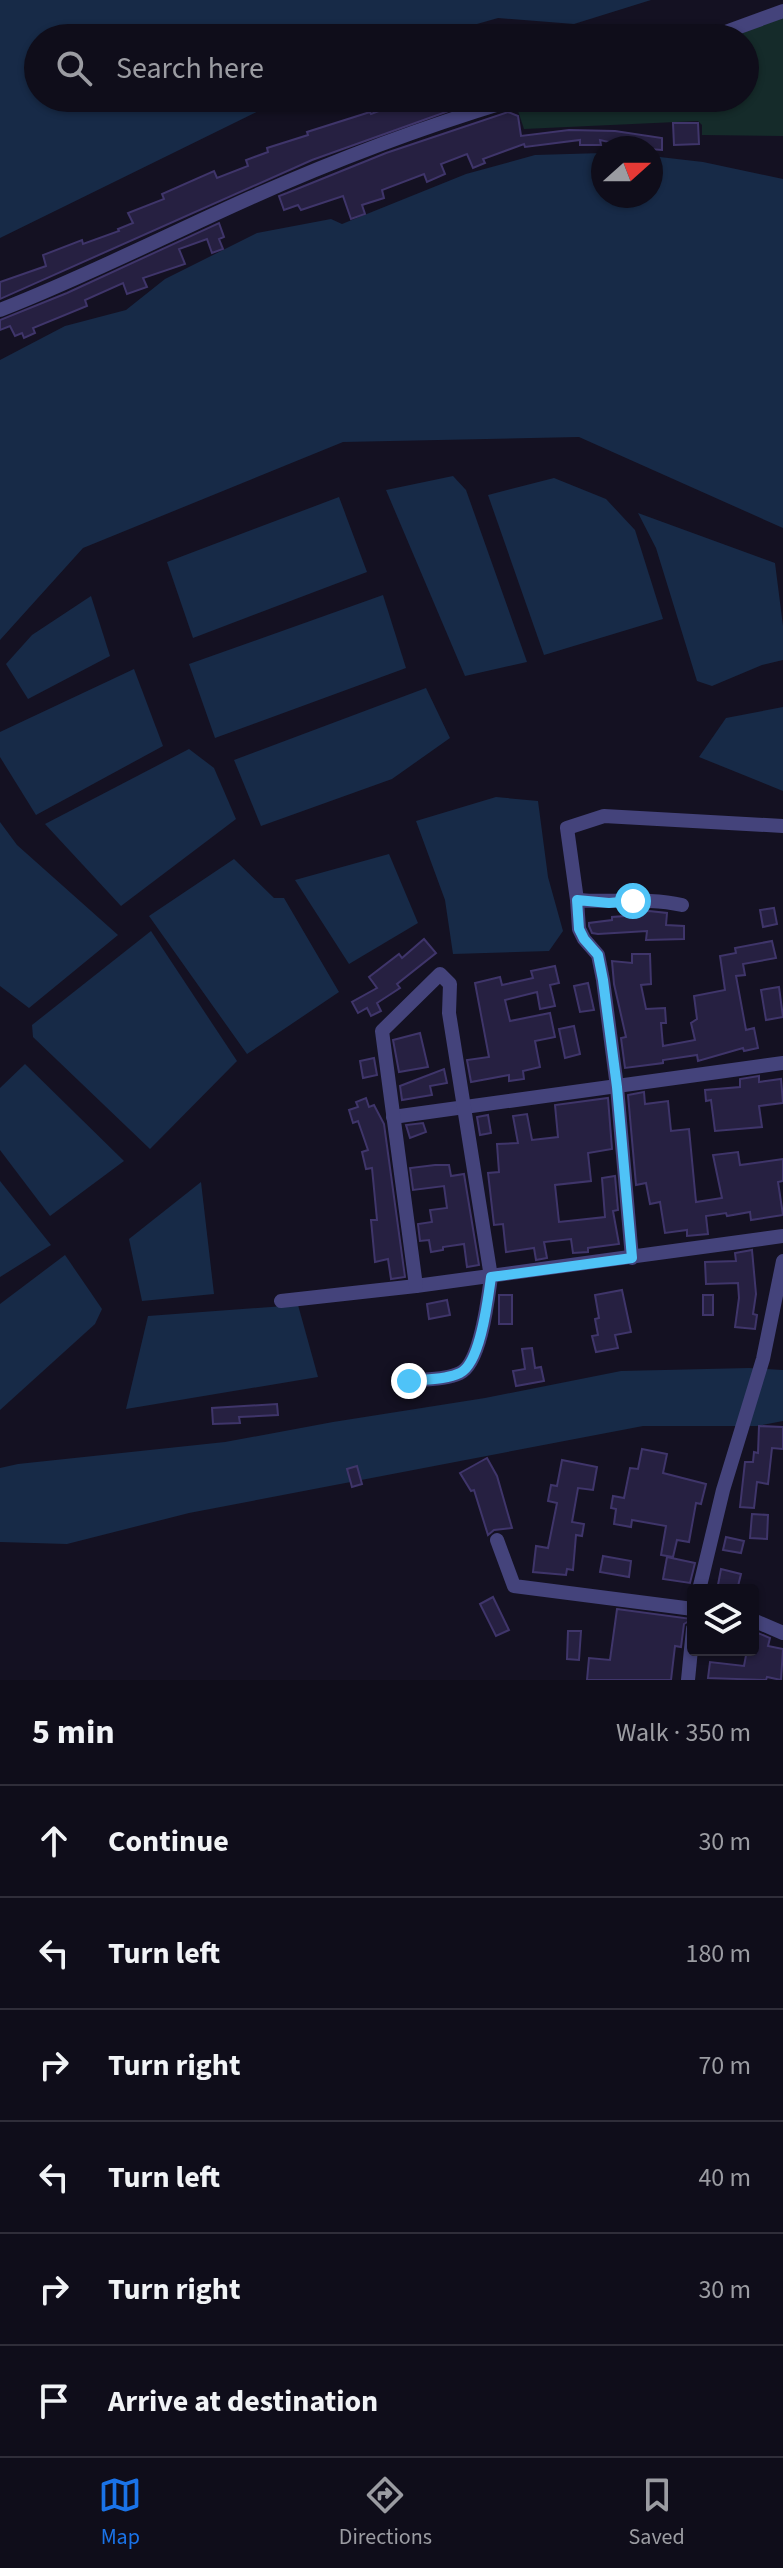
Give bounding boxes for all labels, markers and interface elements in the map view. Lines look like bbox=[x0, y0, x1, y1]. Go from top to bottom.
search box bbox=[24, 24, 759, 112]
icon: search bbox=[52, 46, 96, 90]
text: Search here bbox=[116, 47, 264, 90]
north arrow bbox=[591, 136, 663, 208]
route start bbox=[615, 883, 651, 919]
route end bbox=[391, 1363, 427, 1399]
map controls bbox=[687, 1584, 759, 1656]
button: layers bbox=[687, 1584, 759, 1656]
text: 5 min bbox=[32, 1708, 115, 1757]
text: Walk · 350 m bbox=[616, 1714, 751, 1751]
icon: ahead bbox=[32, 1819, 76, 1863]
text: Continue bbox=[108, 1820, 229, 1863]
text: 30 m bbox=[698, 1823, 751, 1860]
icon: left bbox=[32, 1931, 76, 1975]
text: Turn left bbox=[108, 1932, 220, 1975]
text: 180 m bbox=[685, 1935, 751, 1972]
icon: right bbox=[32, 2043, 76, 2087]
text: Turn right bbox=[108, 2044, 240, 2087]
text: 70 m bbox=[698, 2047, 751, 2084]
icon: left bbox=[32, 2155, 76, 2199]
text: Turn left bbox=[108, 2156, 220, 2199]
text: 40 m bbox=[698, 2159, 751, 2196]
icon: right bbox=[32, 2267, 76, 2311]
text: Turn right bbox=[108, 2268, 240, 2311]
text: 30 m bbox=[698, 2271, 751, 2308]
icon: arrive bbox=[32, 2379, 76, 2423]
text: Arrive at destination bbox=[108, 2380, 378, 2423]
tab: Map bbox=[98, 2473, 142, 2553]
tab: Directions bbox=[339, 2473, 432, 2553]
tab: Saved bbox=[629, 2473, 685, 2553]

